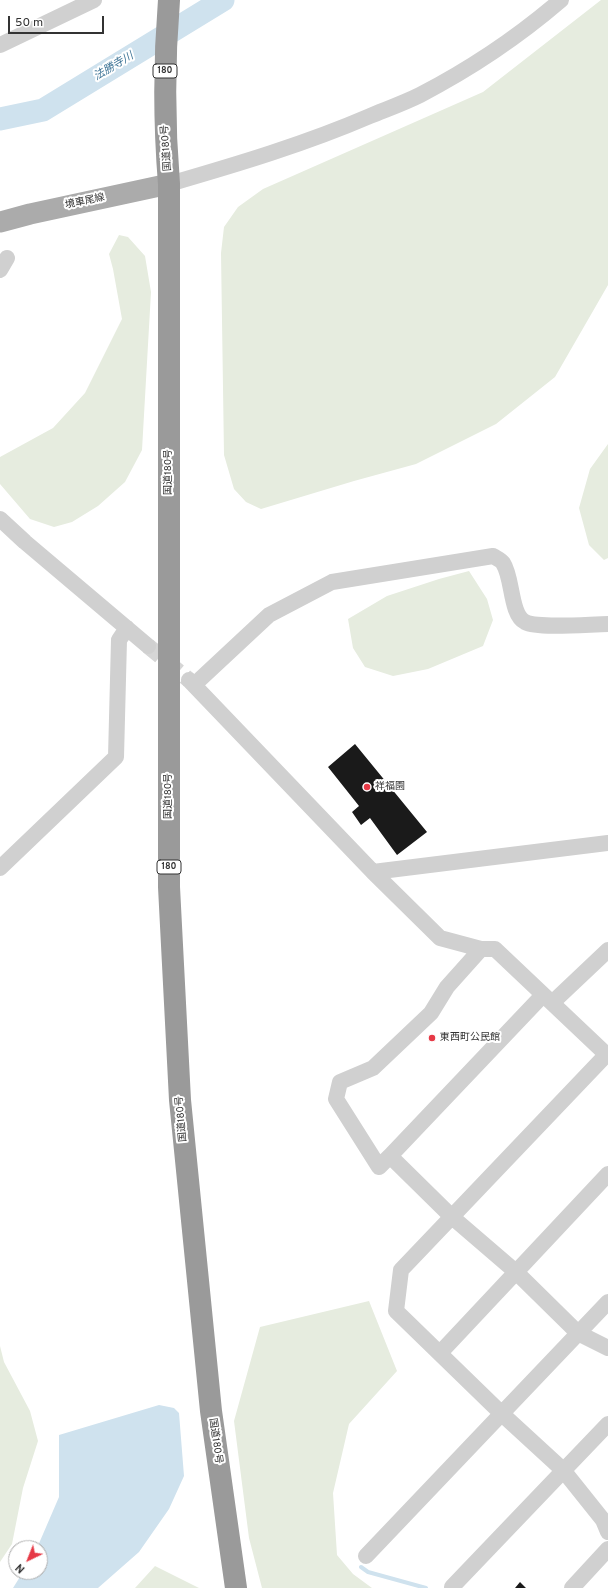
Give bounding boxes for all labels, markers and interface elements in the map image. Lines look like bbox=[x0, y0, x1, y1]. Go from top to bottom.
scale bar bbox=[10, 8, 106, 34]
text: 50 m bbox=[15, 15, 43, 31]
water label: 法勝寺川 bbox=[92, 50, 136, 84]
road number: 180 bbox=[153, 64, 177, 78]
street label: 国道180号 bbox=[159, 125, 175, 171]
street label: 境車尾線 bbox=[64, 192, 106, 212]
street label: 国道180号 bbox=[163, 449, 175, 495]
street label: 国道180号 bbox=[163, 773, 175, 819]
place label: 祥福園 bbox=[375, 781, 405, 793]
marker: 祥福園 bbox=[362, 782, 372, 792]
road number: 180 bbox=[157, 860, 181, 874]
place label: 東西町公民館 bbox=[440, 1032, 500, 1044]
marker: 東西町公民館 bbox=[427, 1033, 437, 1043]
street label: 国道180号 bbox=[174, 1095, 190, 1143]
street label: 国道180号 bbox=[206, 1417, 224, 1465]
north arrow bbox=[8, 1540, 48, 1580]
text: N bbox=[13, 1560, 28, 1576]

